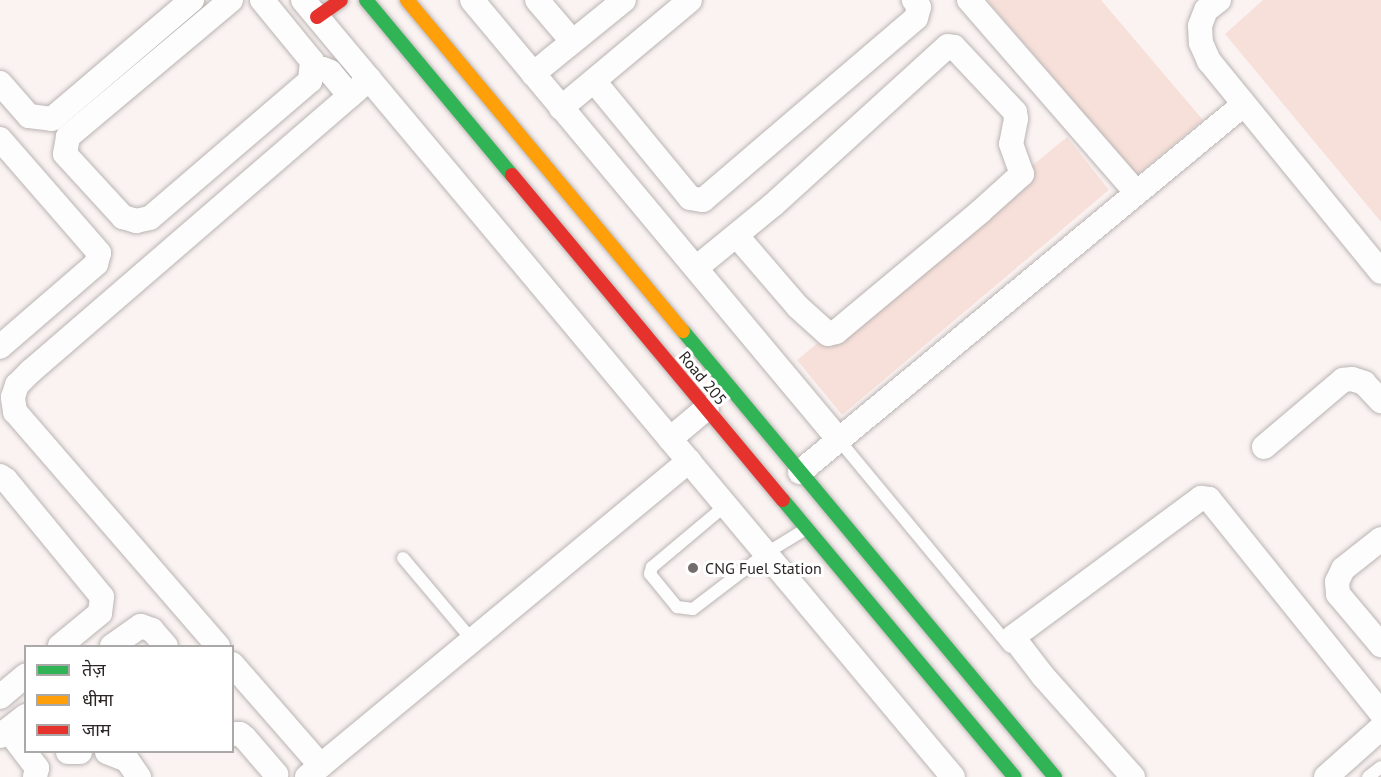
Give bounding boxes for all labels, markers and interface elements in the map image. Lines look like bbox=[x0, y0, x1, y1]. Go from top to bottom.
street label: Road 205 bbox=[675, 347, 731, 409]
place label: CNG Fuel Station bbox=[705, 558, 822, 578]
marker: CNG Fuel Station bbox=[686, 561, 700, 575]
legend bbox=[24, 645, 234, 753]
text: तेज़ bbox=[82, 658, 106, 681]
text: धीमा bbox=[82, 688, 113, 711]
text: जाम bbox=[82, 718, 111, 741]

